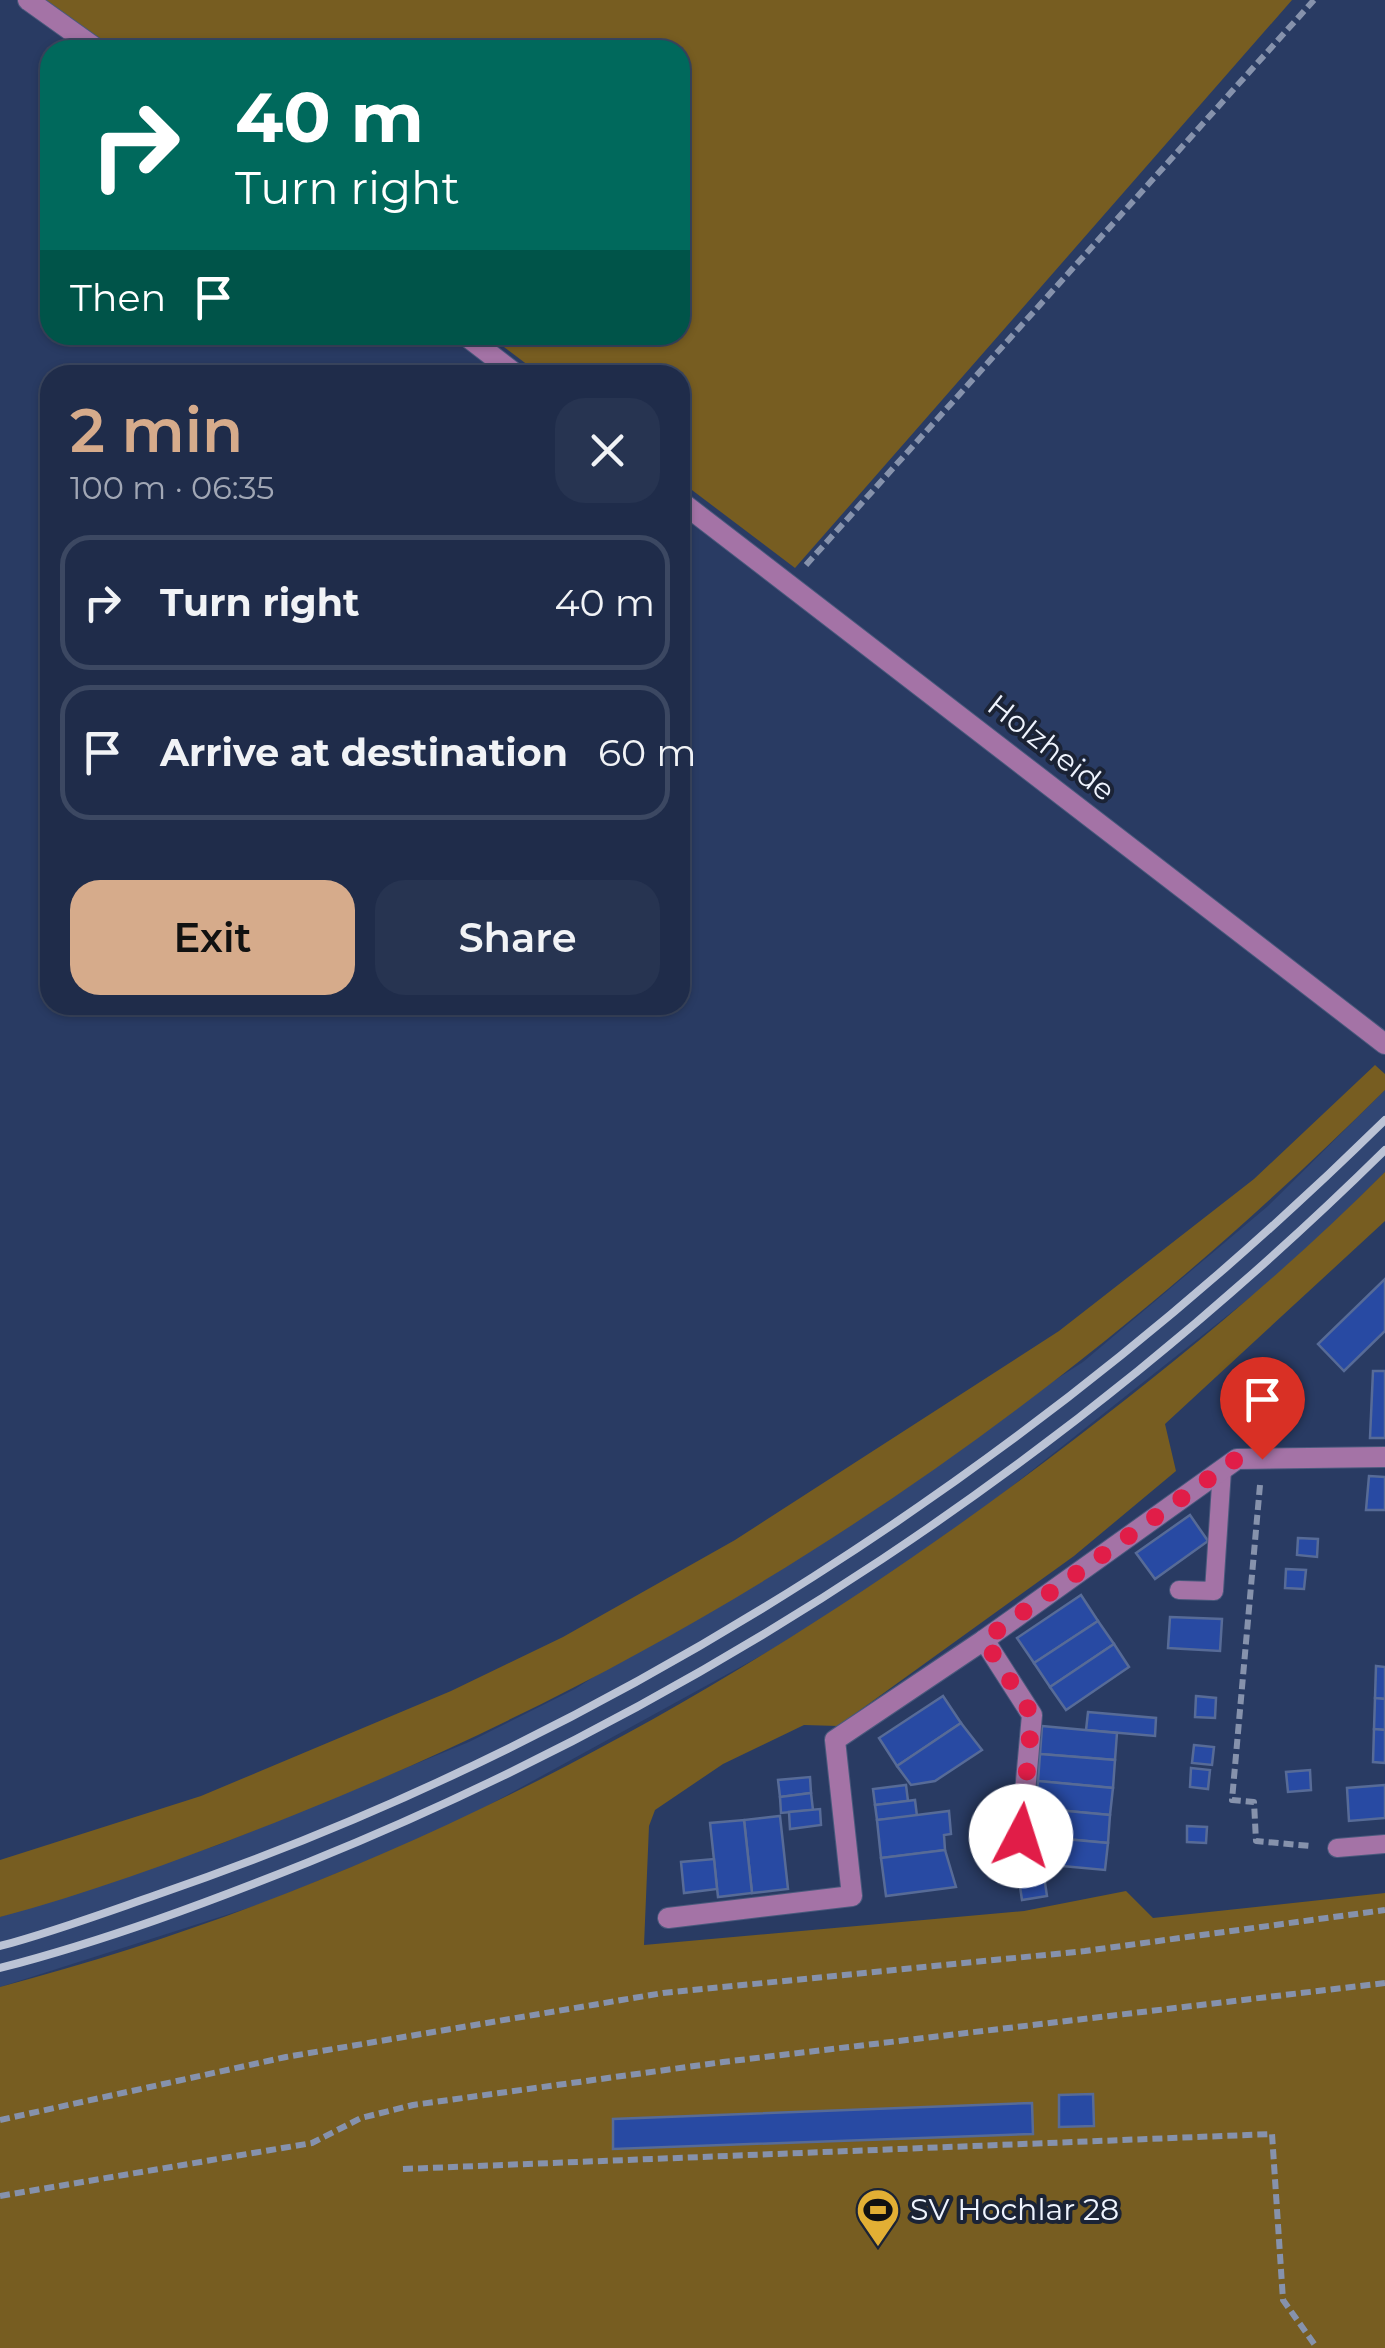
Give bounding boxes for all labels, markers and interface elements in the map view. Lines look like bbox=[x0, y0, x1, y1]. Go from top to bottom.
text: 40 m bbox=[235, 74, 424, 160]
icon: right bbox=[70, 80, 200, 210]
text: Turn right bbox=[235, 160, 460, 215]
icon: arrive bbox=[186, 270, 241, 325]
text: Then bbox=[70, 274, 166, 321]
text: 2 min bbox=[70, 394, 243, 467]
button: close bbox=[555, 398, 660, 503]
text: 100 m · 06:35 bbox=[70, 468, 274, 507]
icon: right bbox=[75, 575, 130, 630]
text: Turn right bbox=[160, 579, 359, 626]
text: 40 m bbox=[554, 579, 655, 626]
street label: Holzheide bbox=[980, 686, 1122, 809]
icon: arrive bbox=[75, 725, 130, 780]
text: Arrive at destination bbox=[160, 729, 568, 776]
text: 60 m bbox=[598, 729, 696, 776]
button: Exit bbox=[70, 880, 355, 995]
button: Share bbox=[375, 880, 660, 995]
pin bbox=[1220, 1357, 1305, 1460]
icon: arrive bbox=[1235, 1372, 1290, 1427]
position arrow bbox=[969, 1784, 1073, 1888]
sports icon: SV Hochlar 28 bbox=[855, 2187, 901, 2248]
place label: SV Hochlar 28 bbox=[910, 2191, 1119, 2228]

